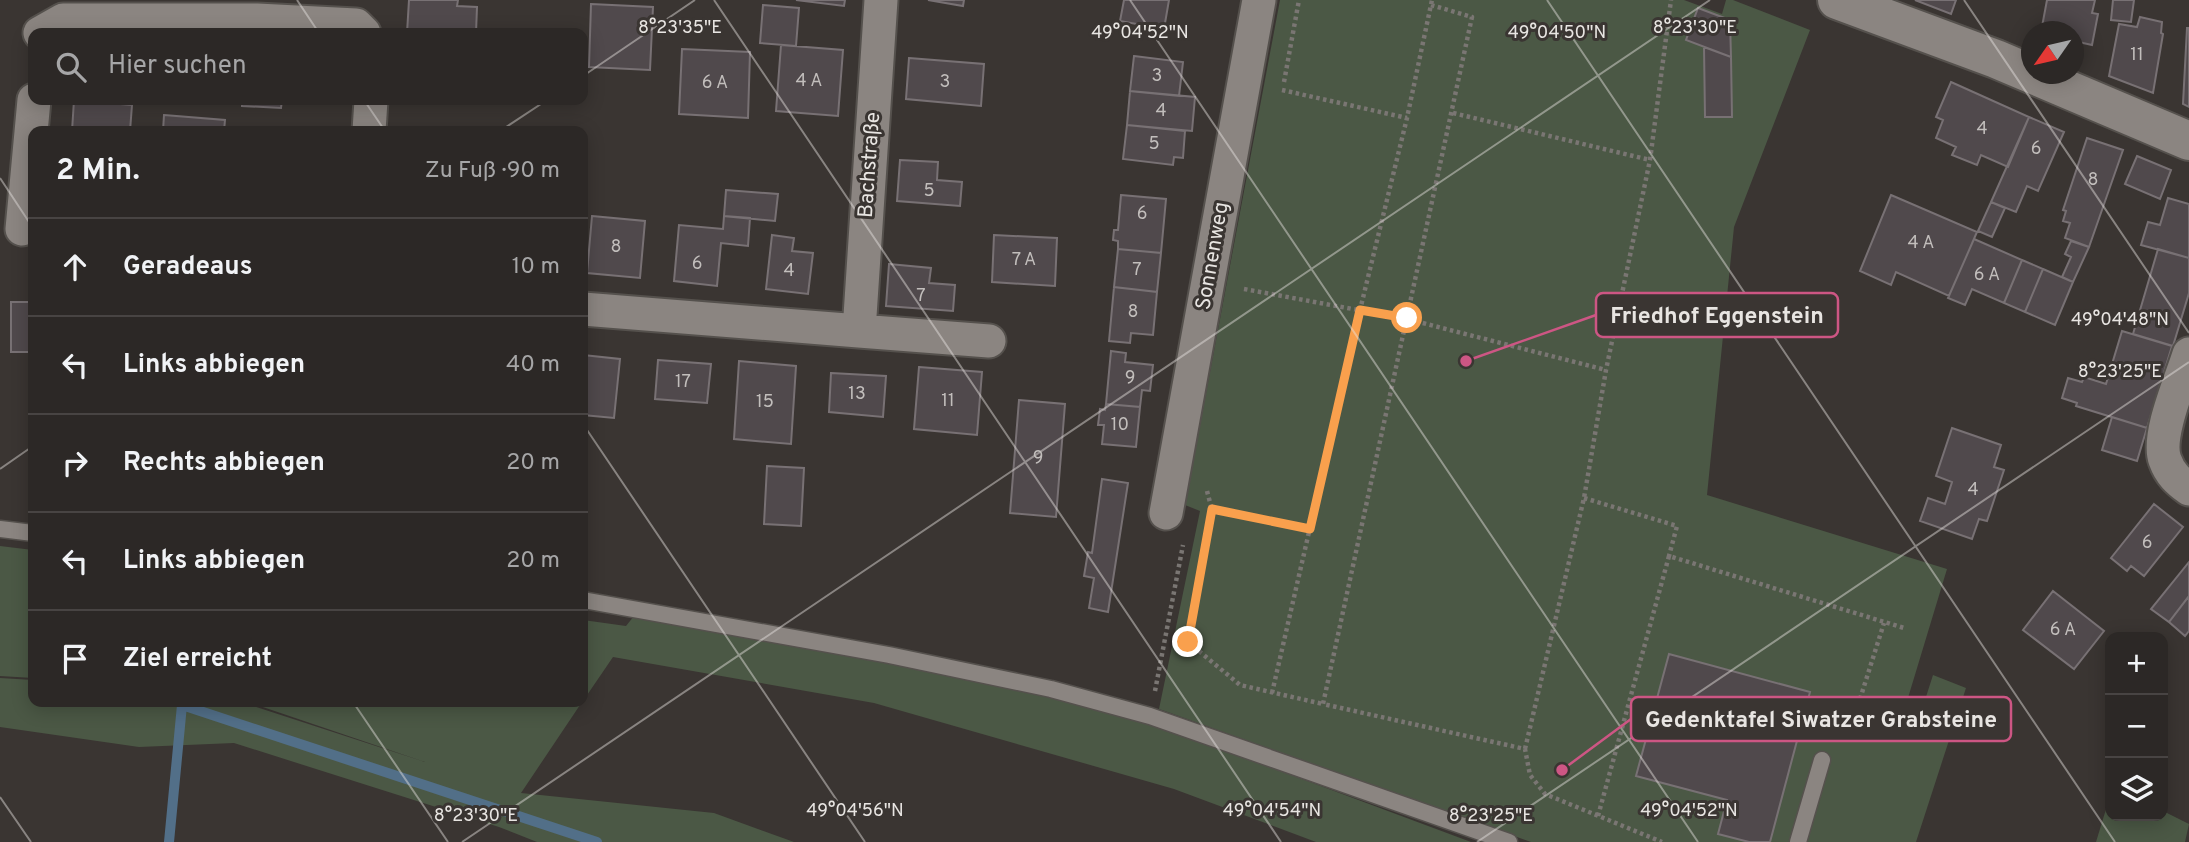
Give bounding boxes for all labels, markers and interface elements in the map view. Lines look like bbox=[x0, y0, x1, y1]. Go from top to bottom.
text: 8°23'35"E bbox=[638, 17, 722, 40]
text: 8°23'30"E bbox=[1653, 17, 1737, 40]
north arrow bbox=[2021, 21, 2084, 84]
text: 49°04'52"N bbox=[1091, 22, 1189, 45]
text: 49°04'50"N bbox=[1508, 22, 1606, 45]
search box bbox=[28, 28, 588, 105]
house number: 11 bbox=[2130, 44, 2144, 67]
icon: search bbox=[52, 48, 90, 86]
text: Hier suchen bbox=[108, 50, 247, 83]
house number: 3 bbox=[1152, 65, 1162, 88]
house number: 4 A bbox=[796, 70, 822, 93]
house number: 3 bbox=[940, 71, 950, 94]
house number: 6 A bbox=[702, 72, 728, 95]
house number: 4 bbox=[1155, 100, 1167, 123]
street label: Bachstraße bbox=[853, 111, 887, 219]
house number: 4 bbox=[1976, 118, 1988, 141]
house number: 5 bbox=[1148, 133, 1160, 156]
house number: 6 bbox=[2031, 138, 2041, 161]
text: 2 Min. bbox=[56, 153, 140, 190]
text: Zu Fuß · 90 m bbox=[425, 157, 560, 186]
house number: 8 bbox=[2088, 169, 2099, 192]
house number: 5 bbox=[923, 180, 935, 203]
street label: Sonnenweg bbox=[1190, 200, 1236, 312]
house number: 6 bbox=[1137, 203, 1147, 226]
house number: 4 A bbox=[1908, 232, 1934, 255]
house number: 8 bbox=[611, 236, 622, 259]
icon: ahead bbox=[56, 248, 94, 286]
house number: 7 A bbox=[1012, 249, 1036, 272]
text: Geradeaus bbox=[123, 251, 252, 284]
text: 10 m bbox=[512, 253, 560, 282]
house number: 6 bbox=[692, 253, 702, 276]
house number: 7 bbox=[1132, 259, 1142, 282]
house number: 4 bbox=[783, 260, 795, 283]
house number: 6 A bbox=[1974, 264, 2000, 287]
house number: 7 bbox=[916, 285, 926, 308]
callout: Friedhof Eggenstein bbox=[1596, 293, 1838, 337]
house number: 8 bbox=[1128, 301, 1139, 324]
route start bbox=[1391, 302, 1422, 333]
text: Friedhof Eggenstein bbox=[1610, 303, 1824, 332]
text: 49°04'48"N bbox=[2071, 309, 2169, 332]
icon: left bbox=[56, 346, 94, 384]
text: Links abbiegen bbox=[123, 349, 305, 382]
text: 40 m bbox=[506, 351, 560, 380]
text: 8°23'25"E bbox=[2078, 361, 2162, 384]
house number: 9 bbox=[1125, 367, 1135, 390]
house number: 17 bbox=[675, 371, 691, 394]
house number: 13 bbox=[848, 383, 866, 406]
house number: 11 bbox=[941, 390, 955, 413]
house number: 15 bbox=[756, 391, 774, 414]
house number: 10 bbox=[1111, 414, 1129, 437]
icon: right bbox=[56, 444, 94, 482]
text: Rechts abbiegen bbox=[123, 447, 325, 480]
house number: 9 bbox=[1033, 447, 1043, 470]
text: 20 m bbox=[506, 449, 560, 478]
house number: 4 bbox=[1967, 479, 1979, 502]
house number: 6 bbox=[2142, 532, 2152, 555]
icon: left bbox=[56, 542, 94, 580]
text: Links abbiegen bbox=[123, 545, 305, 578]
text: 20 m bbox=[506, 547, 560, 576]
house number: 6 A bbox=[2050, 619, 2076, 642]
route end bbox=[1172, 626, 1203, 657]
map controls bbox=[2105, 632, 2168, 821]
button: + bbox=[2105, 632, 2168, 695]
icon: arrive bbox=[56, 640, 94, 678]
text: Ziel erreicht bbox=[123, 643, 272, 676]
button: − bbox=[2105, 695, 2168, 758]
callout: Gedenktafel Siwatzer Grabsteine bbox=[1631, 697, 2011, 741]
text: Gedenktafel Siwatzer Grabsteine bbox=[1645, 707, 1997, 736]
button: layers bbox=[2105, 758, 2168, 821]
text: 49°04'56"N bbox=[806, 800, 904, 823]
text: 49°04'54"N bbox=[1223, 800, 1321, 823]
text: 49°04'52"N bbox=[1640, 800, 1738, 823]
text: 8°23'30"E bbox=[434, 805, 518, 828]
text: 8°23'25"E bbox=[1449, 805, 1533, 828]

